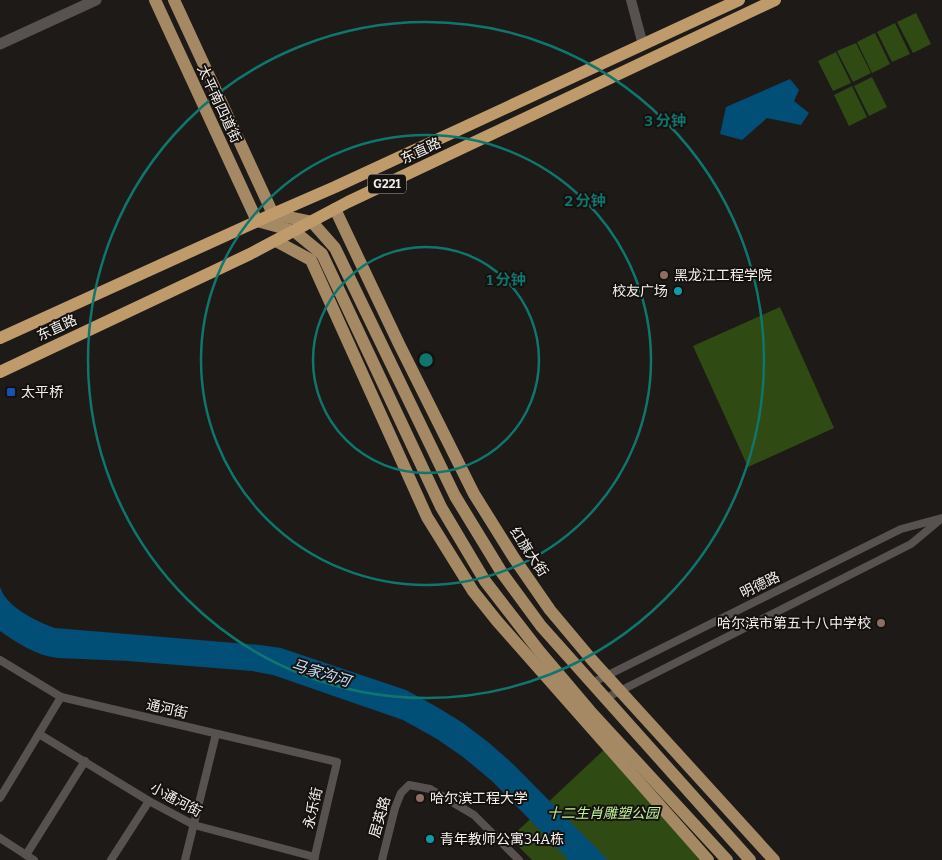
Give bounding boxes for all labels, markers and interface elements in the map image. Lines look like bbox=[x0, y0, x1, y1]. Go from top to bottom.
street label: 太平南四道街 bbox=[194, 62, 244, 146]
text: 3 分钟 bbox=[644, 112, 686, 130]
street label: 东直路 bbox=[398, 134, 444, 168]
road number: G221 bbox=[368, 174, 406, 193]
text: 2 分钟 bbox=[564, 192, 606, 210]
place label: 黑龙江工程学院 bbox=[674, 267, 772, 284]
marker: 黑龙江工程学院 bbox=[658, 269, 670, 281]
text: 1 分钟 bbox=[486, 271, 526, 289]
place label: 校友广场 bbox=[612, 283, 668, 300]
marker: 校友广场 bbox=[672, 285, 684, 297]
street label: 东直路 bbox=[34, 311, 80, 345]
centre of rings bbox=[417, 351, 435, 369]
place label: 太平桥 bbox=[21, 384, 63, 401]
marker: 太平桥 bbox=[5, 386, 17, 398]
street label: 红旗大街 bbox=[506, 524, 552, 580]
street label: 明德路 bbox=[737, 568, 783, 602]
place label: 哈尔滨市第五十八中学校 bbox=[717, 615, 871, 632]
marker: 哈尔滨市第五十八中学校 bbox=[875, 617, 887, 629]
water label: 马家沟河 bbox=[290, 656, 355, 691]
street label: 通河街 bbox=[145, 696, 189, 722]
street label: 小通河街 bbox=[147, 779, 205, 821]
street label: 永乐街 bbox=[300, 786, 326, 830]
place label: 哈尔滨工程大学 bbox=[430, 790, 528, 807]
marker: 哈尔滨工程大学 bbox=[414, 792, 426, 804]
street label: 居英路 bbox=[366, 794, 394, 840]
park label: 十二生肖雕塑公园 bbox=[547, 805, 661, 822]
place label: 青年教师公寓34A栋 bbox=[440, 831, 564, 848]
marker: 青年教师公寓34A栋 bbox=[424, 833, 436, 845]

